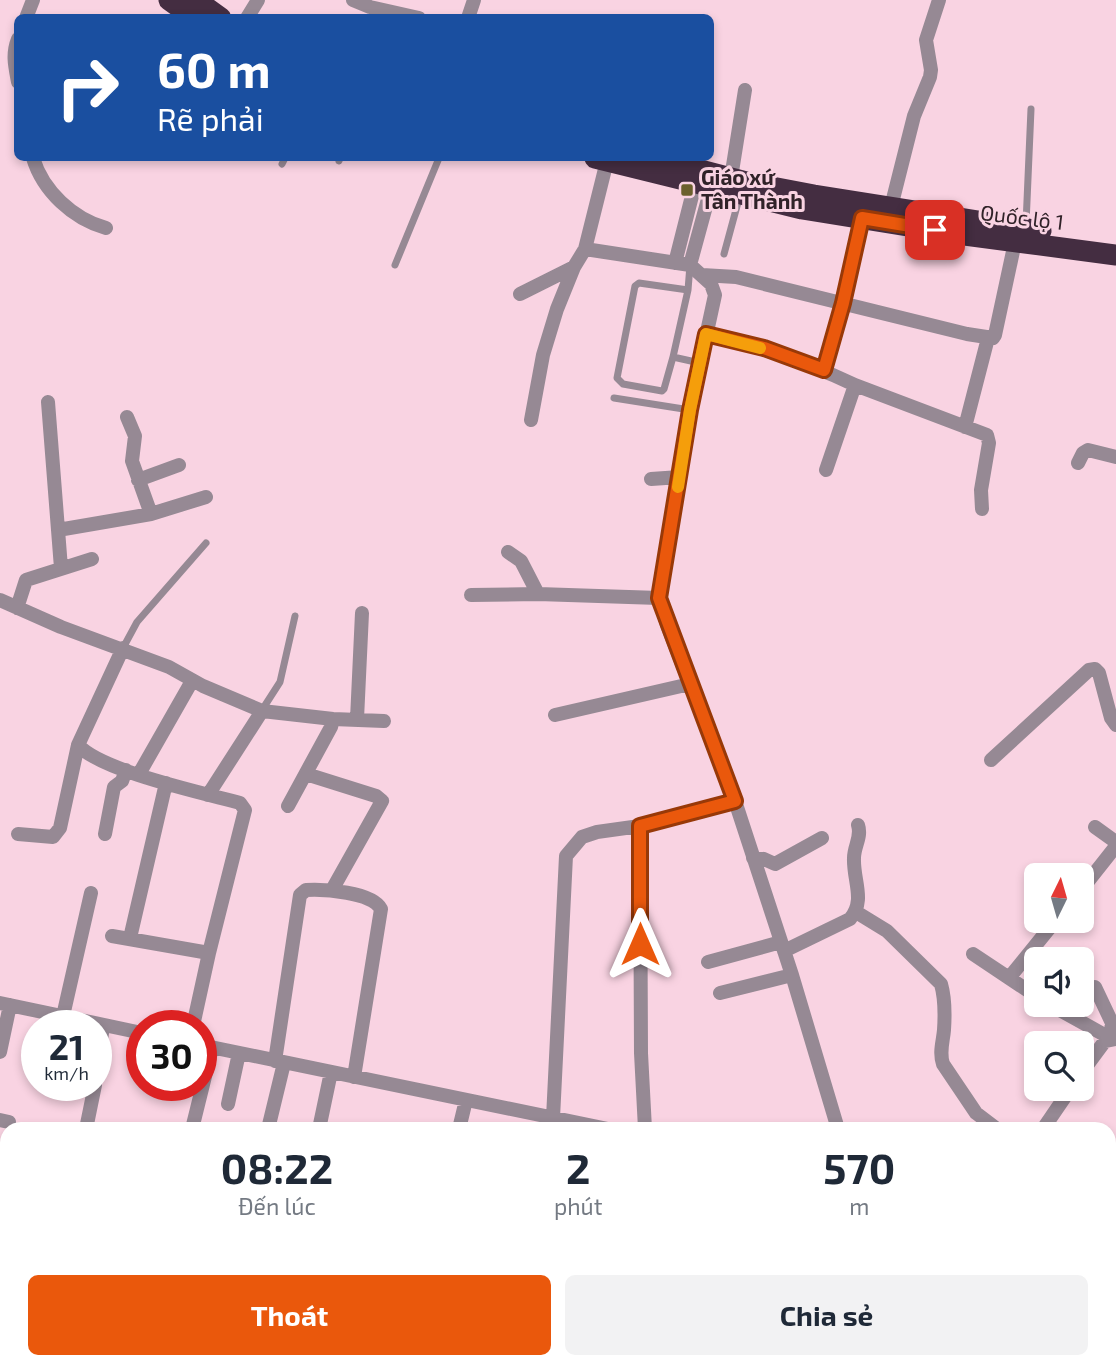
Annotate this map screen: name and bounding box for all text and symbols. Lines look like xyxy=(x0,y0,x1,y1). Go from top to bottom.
text: 60 m xyxy=(157,39,271,98)
icon: right xyxy=(42,42,133,133)
text: Rẽ phải xyxy=(157,99,264,137)
place label: Giáo xứ Tân Thành xyxy=(701,164,803,213)
marker: Giáo xứ Tân Thành xyxy=(679,182,695,198)
street label: Quốc lộ 1 xyxy=(979,199,1065,235)
pin xyxy=(905,200,965,260)
icon: arrive xyxy=(916,211,954,249)
north arrow xyxy=(1024,863,1094,933)
map controls xyxy=(1024,863,1094,1101)
position arrow xyxy=(603,907,677,981)
button: sound xyxy=(1024,947,1094,1017)
speed limit sign: 30 xyxy=(126,1010,217,1101)
text: 21 xyxy=(49,1025,84,1067)
button: search xyxy=(1024,1031,1094,1101)
text: km/h xyxy=(44,1062,89,1084)
text: 08:22 xyxy=(221,1142,333,1192)
text: 2 xyxy=(566,1142,590,1192)
text: 570 xyxy=(823,1142,895,1192)
text: Đến lúc xyxy=(238,1192,316,1220)
text: phút xyxy=(554,1192,602,1220)
text: m xyxy=(849,1192,869,1220)
button: Thoát xyxy=(28,1275,551,1355)
button: Chia sẻ xyxy=(565,1275,1088,1355)

